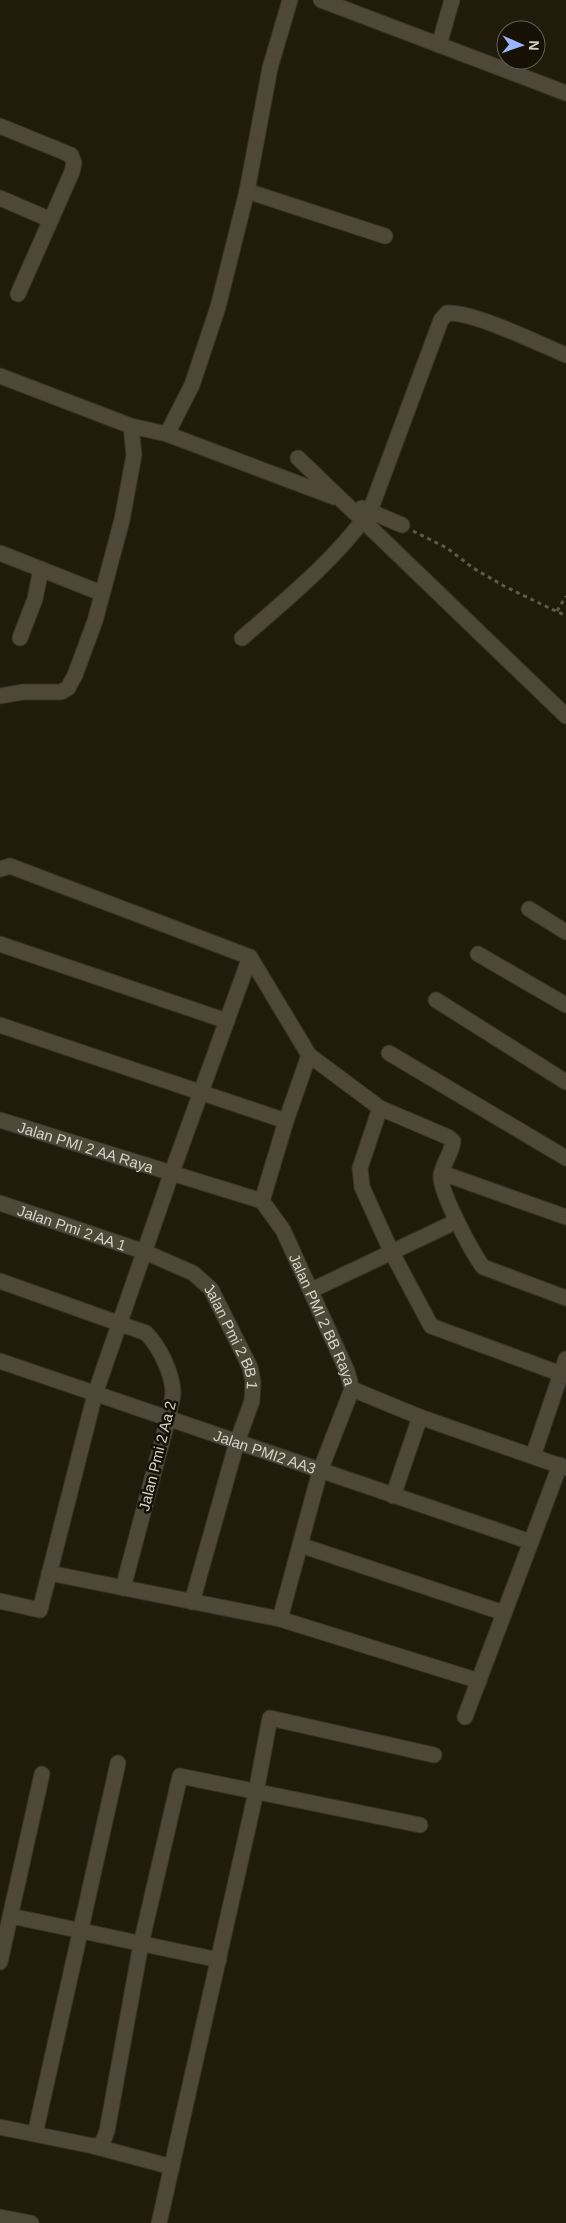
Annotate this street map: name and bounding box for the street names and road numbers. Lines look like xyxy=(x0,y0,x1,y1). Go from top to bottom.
street label: Jalan PMI 2 AA Raya xyxy=(16,1118,156,1176)
street label: Jalan Pmi 2 AA 1 xyxy=(16,1201,128,1254)
street label: Jalan PMI 2 BB Raya xyxy=(286,1251,359,1388)
street label: Jalan Pmi 2 BB 1 xyxy=(202,1279,262,1390)
street label: Jalan Pmi 2 Aa 2 xyxy=(135,1399,179,1513)
street label: Jalan PMI2 AA3 xyxy=(212,1426,318,1477)

